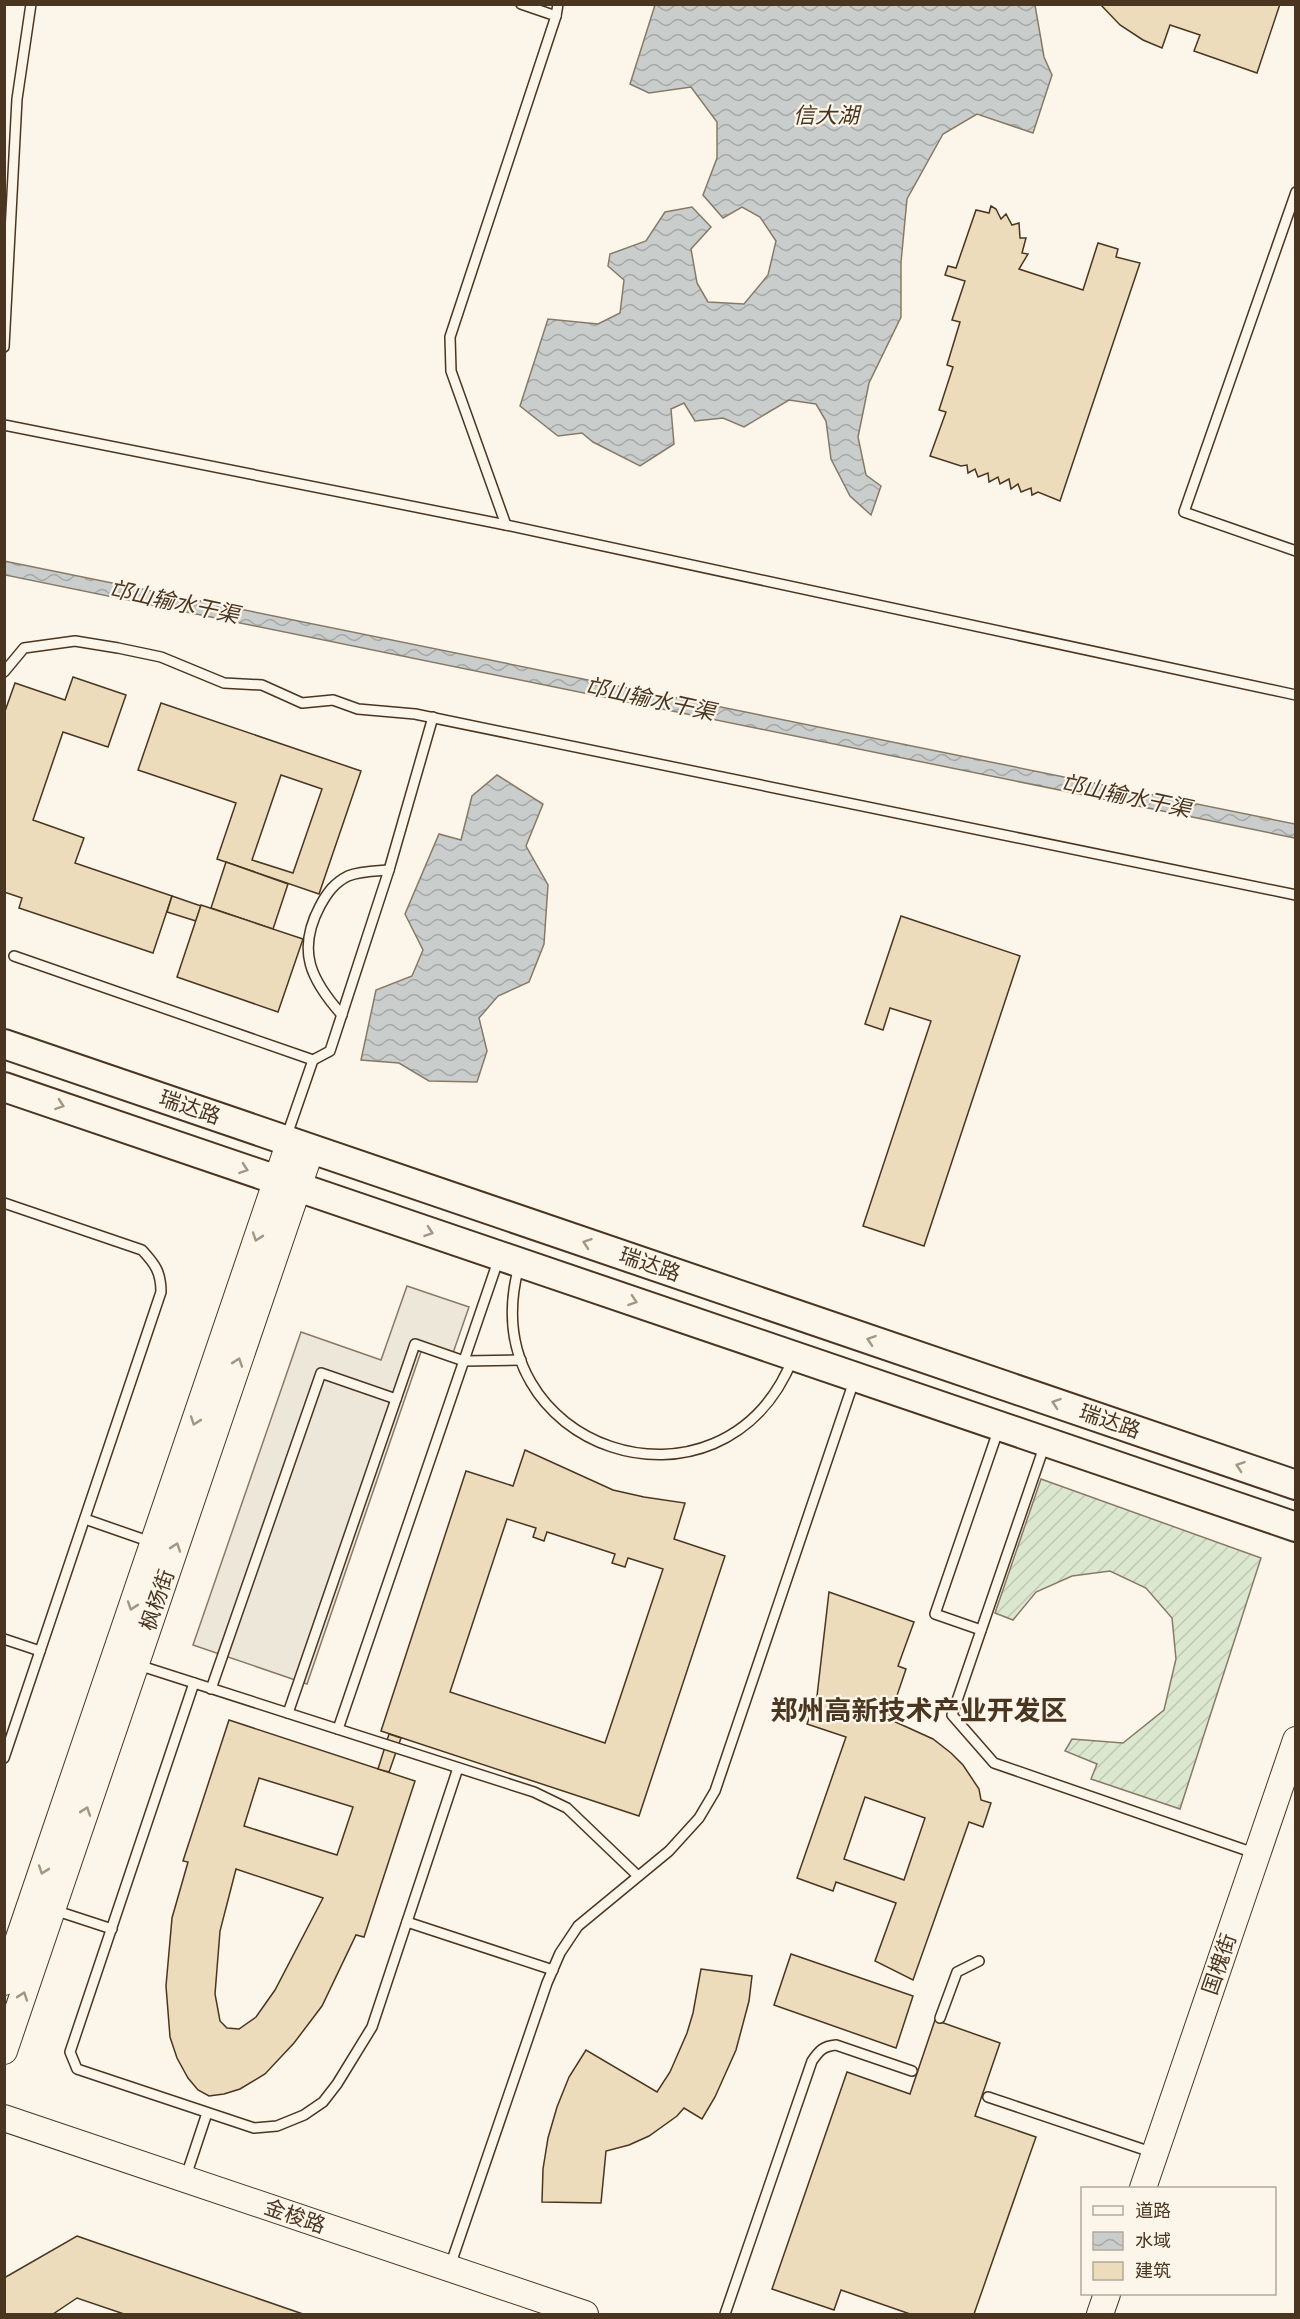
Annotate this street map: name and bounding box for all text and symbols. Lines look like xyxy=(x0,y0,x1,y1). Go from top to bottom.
water label: 信大湖 xyxy=(793,103,862,128)
water label: 邙山输水干渠 xyxy=(107,576,244,629)
water label: 邙山输水干渠 xyxy=(583,673,720,726)
water label: 邙山输水干渠 xyxy=(1059,770,1196,823)
street label: 瑞达路 xyxy=(156,1085,224,1129)
one-way arrow xyxy=(54,1098,65,1111)
one-way arrow xyxy=(238,1161,249,1174)
one-way arrow xyxy=(423,1224,434,1237)
one-way arrow xyxy=(252,1231,265,1242)
one-way arrow xyxy=(582,1238,593,1250)
street label: 瑞达路 xyxy=(616,1242,684,1286)
one-way arrow xyxy=(627,1294,638,1307)
one-way arrow xyxy=(866,1334,877,1347)
one-way arrow xyxy=(231,1357,244,1368)
one-way arrow xyxy=(1051,1397,1062,1410)
street label: 瑞达路 xyxy=(1076,1399,1144,1443)
one-way arrow xyxy=(189,1415,202,1426)
one-way arrow xyxy=(1235,1460,1246,1473)
one-way arrow xyxy=(168,1542,181,1553)
street label: 枫杨街 xyxy=(135,1566,179,1634)
one-way arrow xyxy=(127,1600,140,1611)
district label: 郑州高新技术产业开发区 xyxy=(771,1695,1068,1727)
one-way arrow xyxy=(78,1806,91,1817)
one-way arrow xyxy=(37,1864,50,1875)
street label: 国槐街 xyxy=(1197,1930,1241,1998)
one-way arrow xyxy=(16,1991,29,2002)
legend xyxy=(1081,2187,1276,2295)
street label: 金梭路 xyxy=(261,2194,329,2238)
text: 道路 xyxy=(1135,2200,1171,2221)
text: 水域 xyxy=(1135,2230,1171,2251)
text: 建筑 xyxy=(1135,2260,1171,2281)

